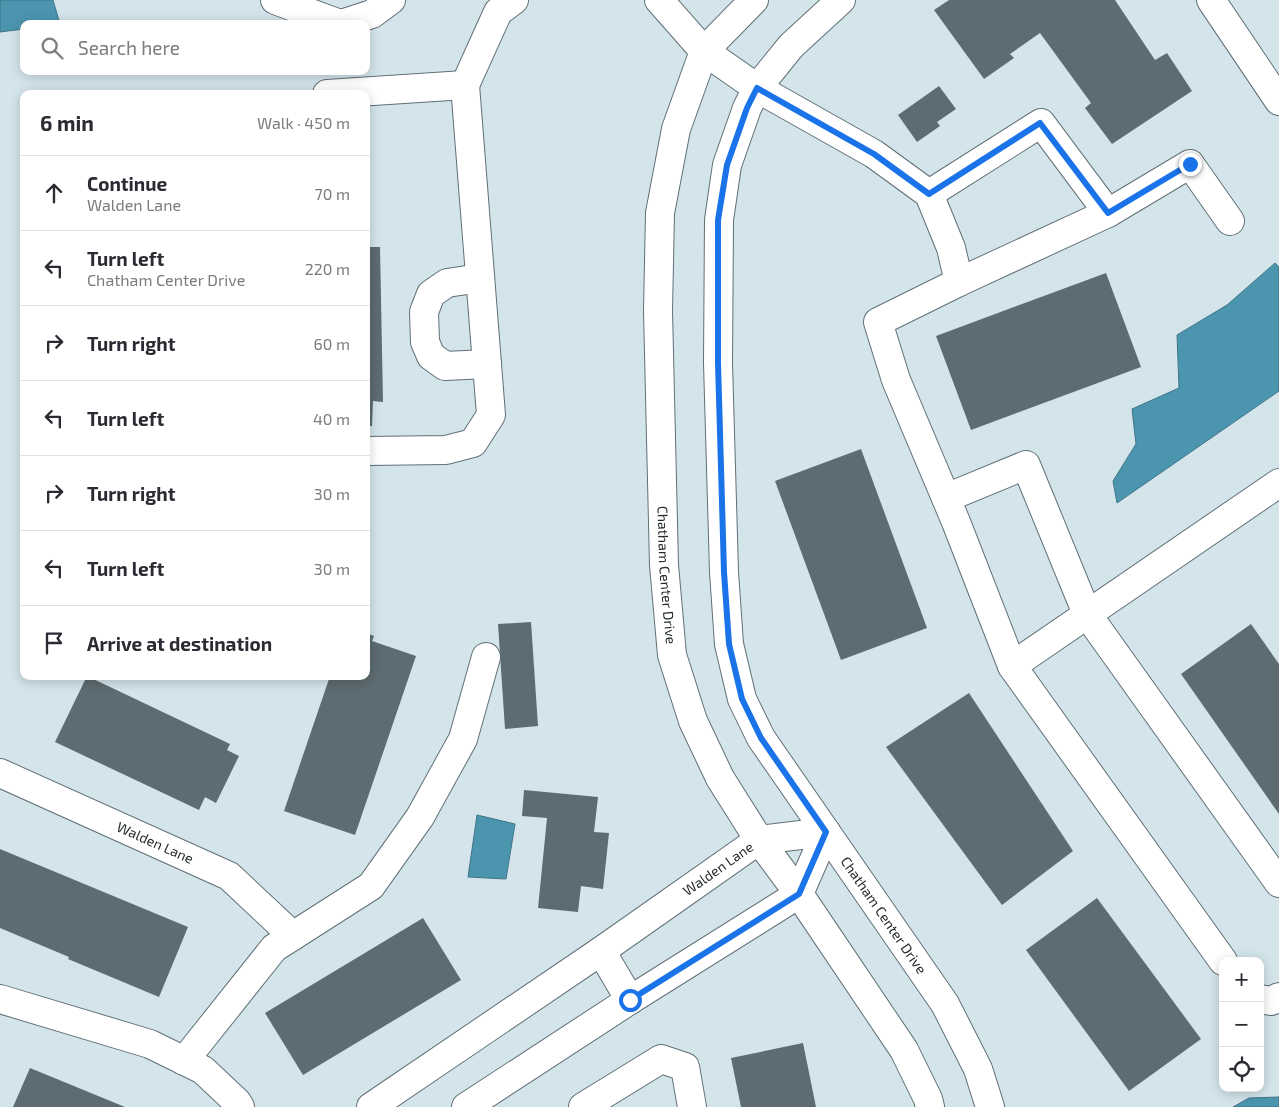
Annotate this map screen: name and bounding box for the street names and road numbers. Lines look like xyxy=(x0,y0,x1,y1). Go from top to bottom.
street label: Chatham Center Drive xyxy=(655,506,680,645)
street label: Walden Lane xyxy=(114,818,196,867)
street label: Walden Lane xyxy=(679,838,756,899)
street label: Chatham Center Drive xyxy=(838,853,930,977)

